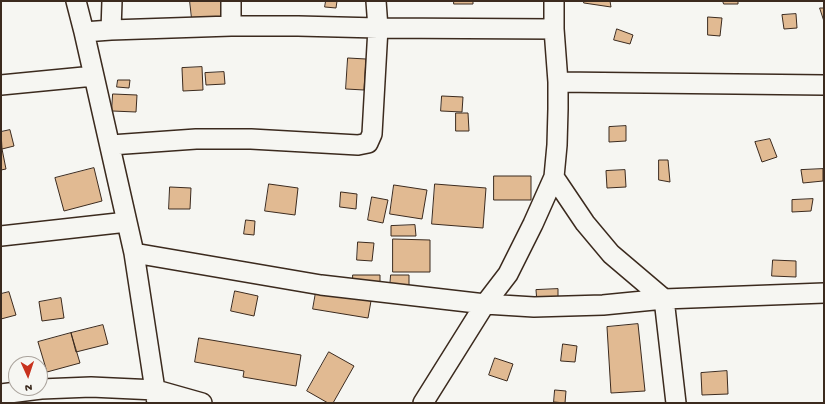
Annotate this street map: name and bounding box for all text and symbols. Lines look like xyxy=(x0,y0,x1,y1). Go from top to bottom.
north arrow xyxy=(8,356,48,396)
text: N xyxy=(25,381,32,393)

